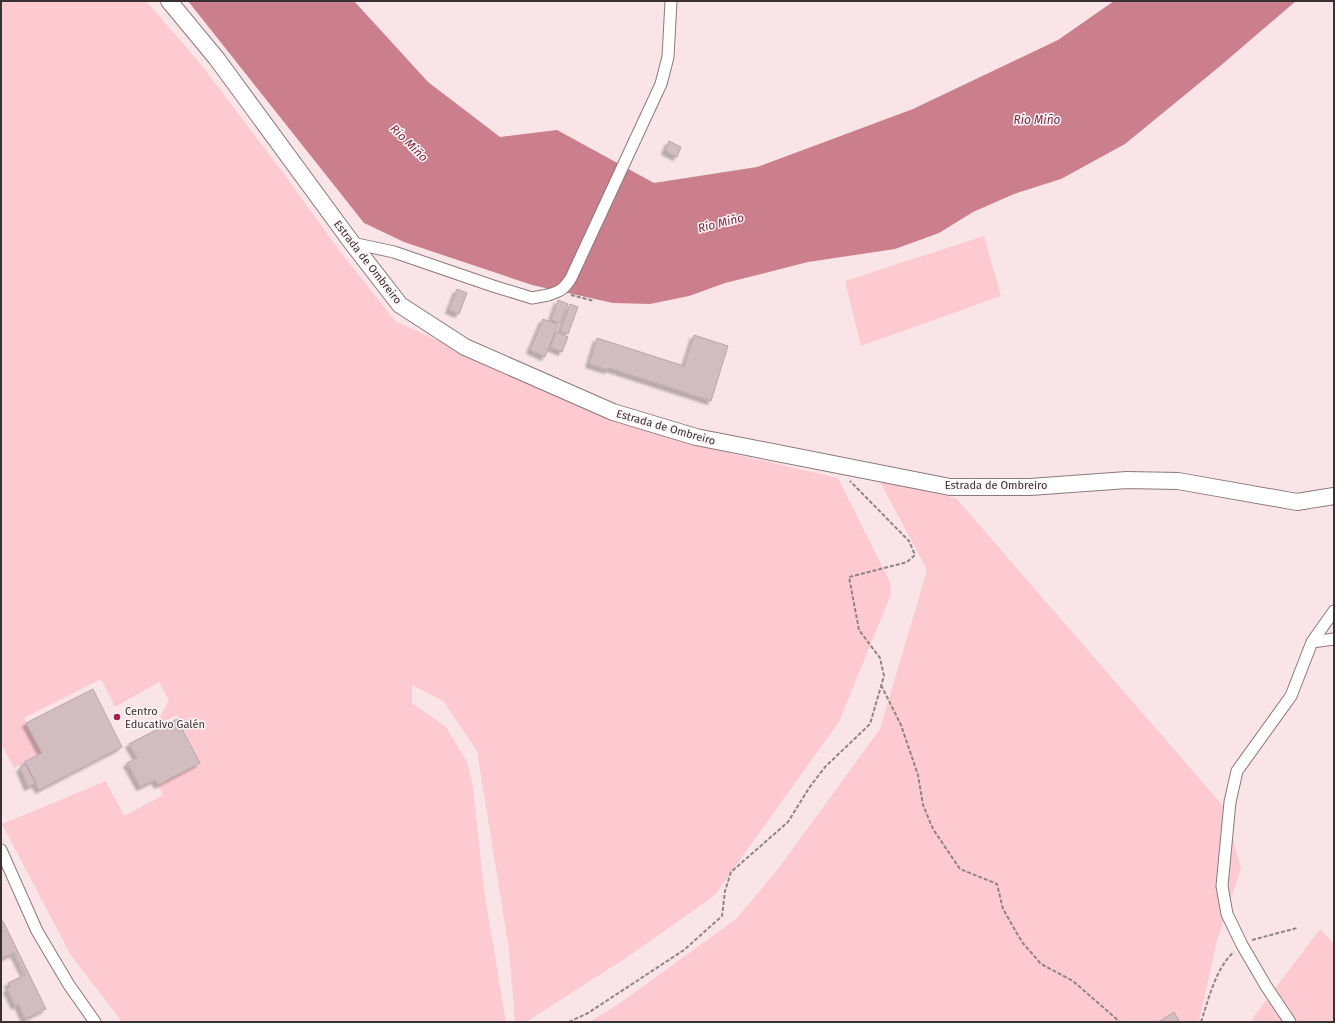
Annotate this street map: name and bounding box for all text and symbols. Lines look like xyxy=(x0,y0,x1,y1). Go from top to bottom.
water label: Río Miño xyxy=(1013,113,1061,127)
water label: Río Miño xyxy=(387,121,431,165)
water label: Río Miño xyxy=(696,210,746,235)
street label: Estrada de Ombreiro xyxy=(331,218,404,307)
street label: Estrada de Ombreiro xyxy=(615,407,717,448)
street label: Estrada de Ombreiro xyxy=(945,479,1047,492)
place label: Centro Educativo Galén xyxy=(125,705,205,731)
marker: Centro Educativo Galén xyxy=(112,712,122,722)

